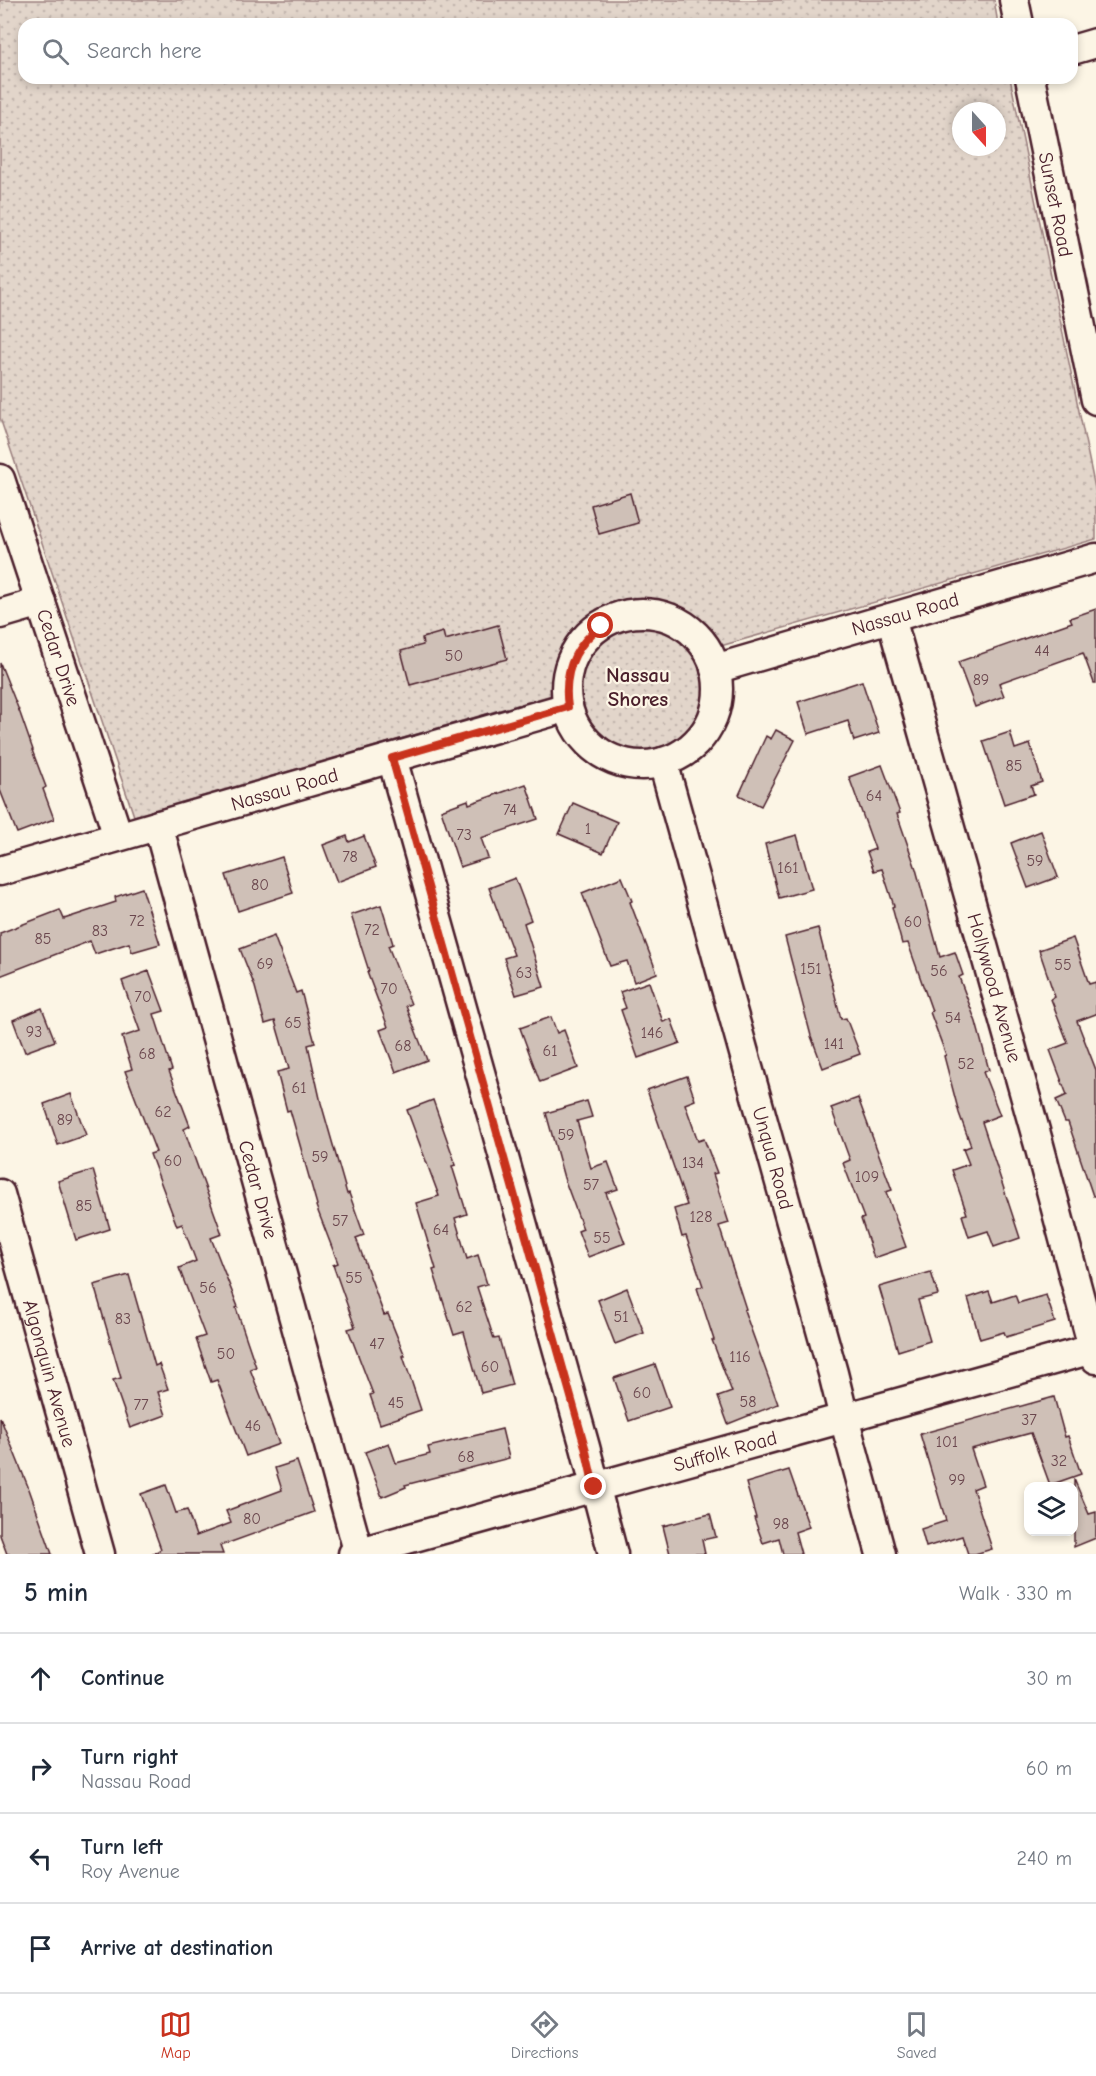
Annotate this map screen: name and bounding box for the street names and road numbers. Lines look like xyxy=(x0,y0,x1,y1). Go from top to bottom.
street label: Sunset Road xyxy=(1033,150,1077,259)
street label: Nassau Road xyxy=(849,588,962,641)
street label: Cedar Drive xyxy=(32,606,85,709)
street label: Nassau Road xyxy=(228,763,341,816)
street label: Hollywood Avenue xyxy=(962,911,1026,1065)
street label: Unqua Road xyxy=(747,1104,798,1212)
street label: Cedar Drive xyxy=(233,1138,282,1241)
street label: Algonquin Avenue xyxy=(18,1297,81,1450)
street label: Suffolk Road xyxy=(671,1426,780,1477)

